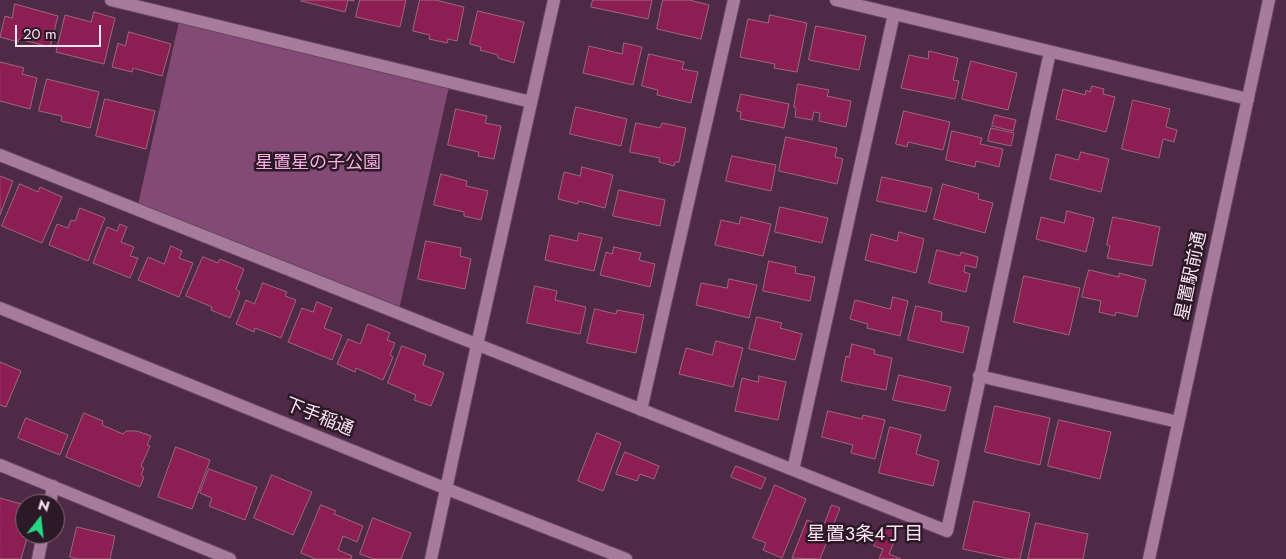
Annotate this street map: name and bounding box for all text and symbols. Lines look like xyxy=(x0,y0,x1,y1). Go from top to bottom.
scale bar xyxy=(18,15,104,47)
text: 20 m xyxy=(23,23,57,45)
park label: 星置星の子公園 xyxy=(255,153,381,175)
street label: 星置駅前通 xyxy=(1172,230,1212,322)
street label: 下手稲通 xyxy=(282,395,356,441)
north arrow xyxy=(15,494,65,544)
text: N xyxy=(36,494,52,517)
district label: 星置3条4丁目 xyxy=(807,524,923,546)

